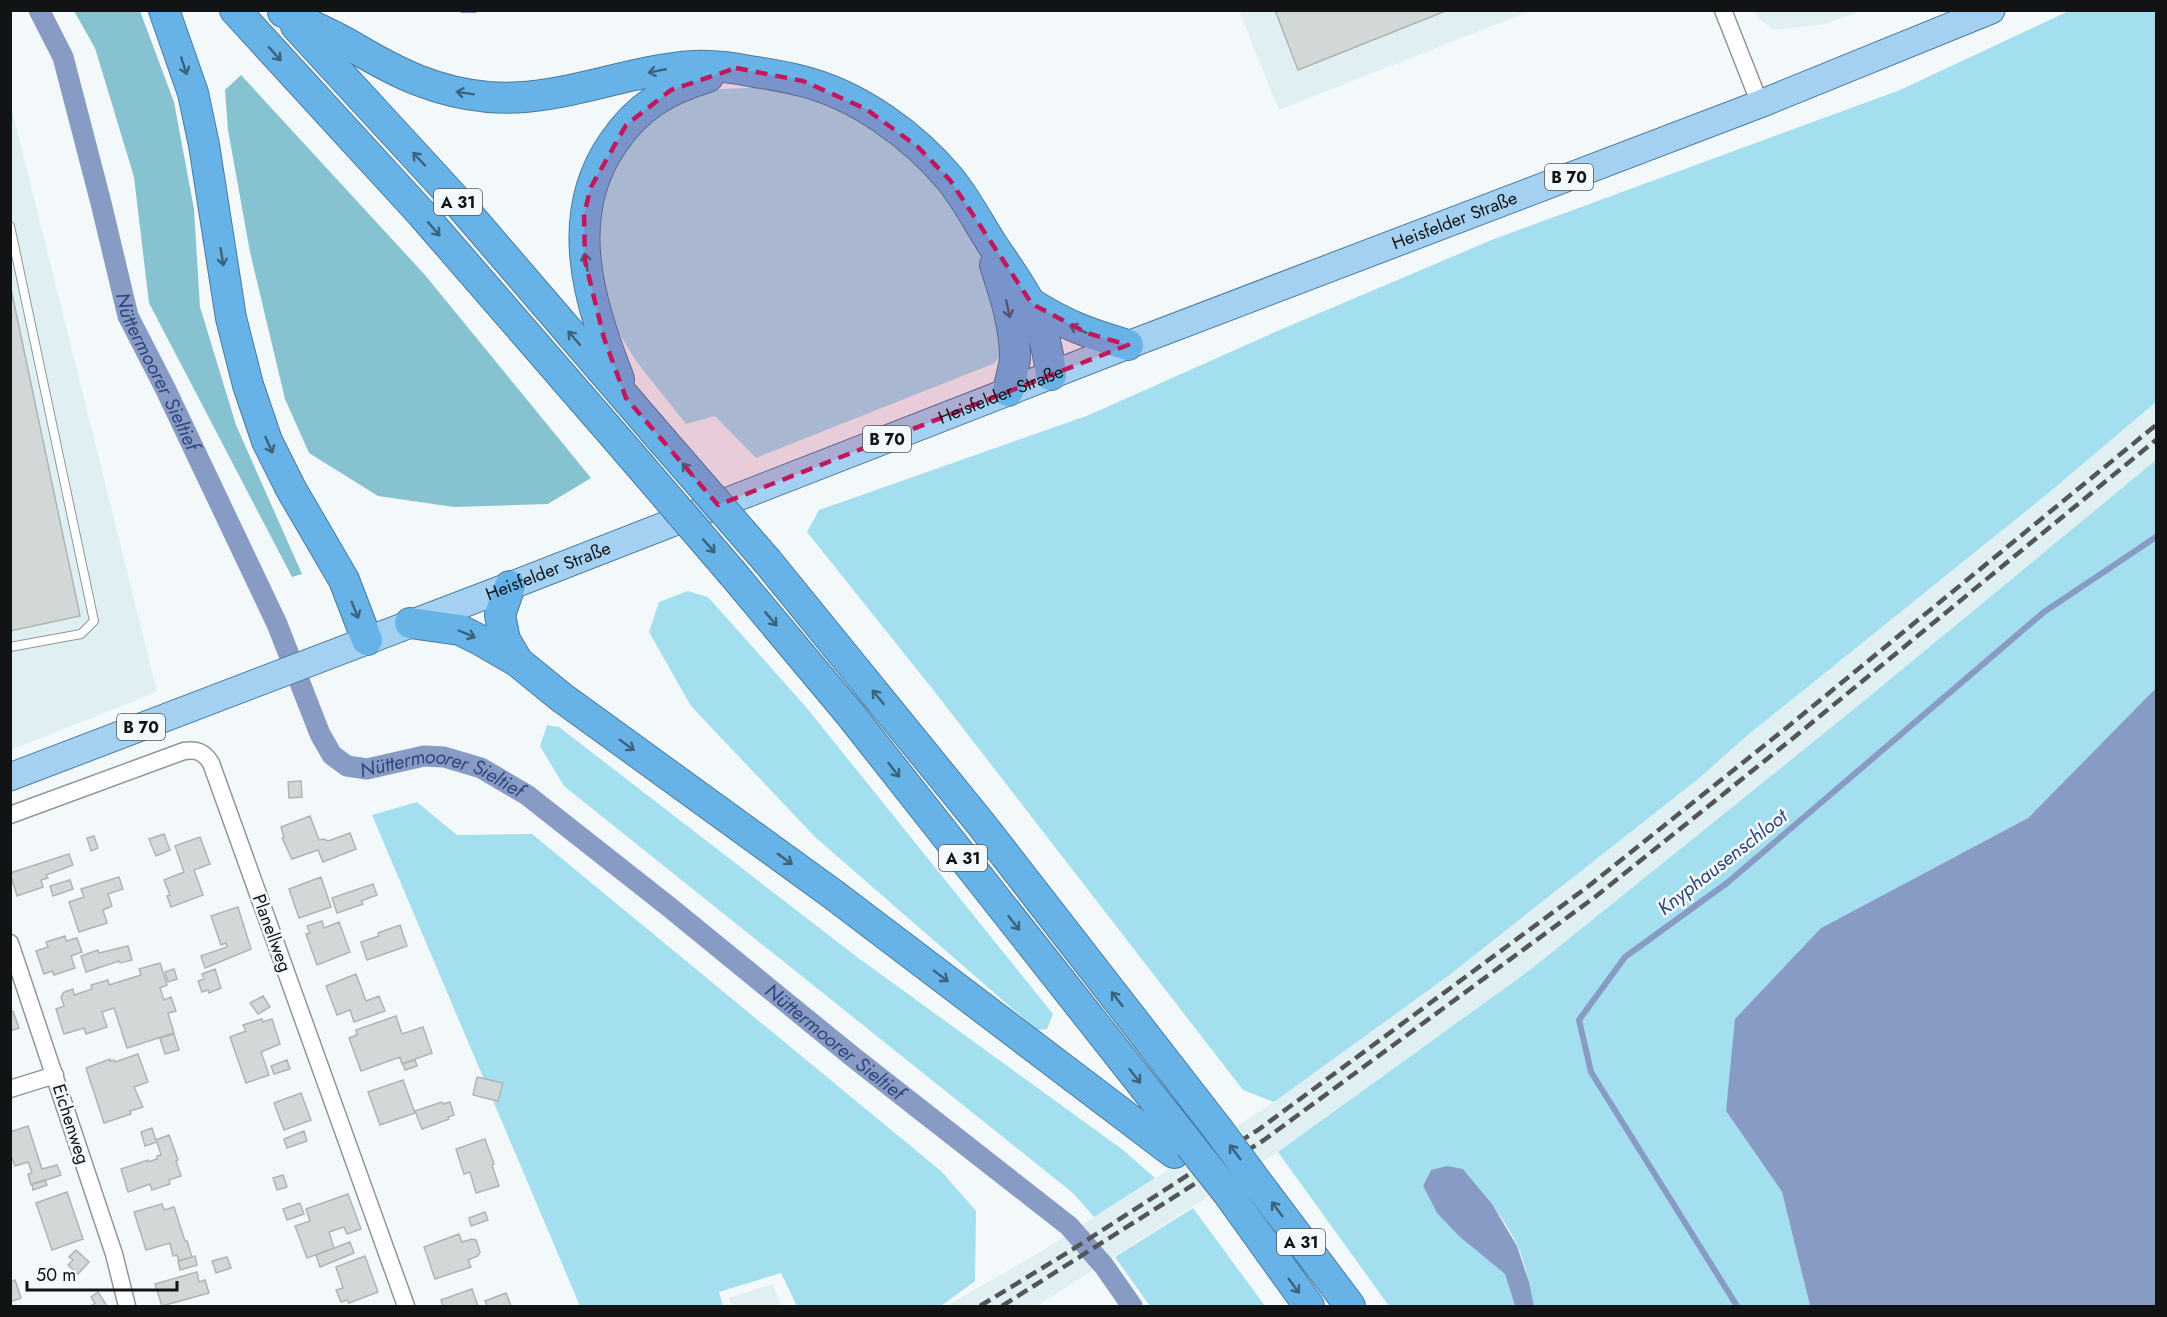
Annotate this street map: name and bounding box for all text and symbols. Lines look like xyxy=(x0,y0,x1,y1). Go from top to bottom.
one-way arrow xyxy=(268,46,282,61)
one-way arrow xyxy=(179,56,190,75)
one-way arrow xyxy=(648,66,667,77)
one-way arrow xyxy=(456,87,475,98)
one-way arrow xyxy=(412,152,426,167)
road number: B 70 xyxy=(1545,164,1593,190)
street label: Heisfelder Straße xyxy=(1388,185,1521,256)
road number: A 31 xyxy=(434,189,482,215)
one-way arrow xyxy=(428,221,441,237)
one-way arrow xyxy=(216,246,227,266)
one-way arrow xyxy=(581,252,592,272)
water label: Nüttermoorer Sieltief xyxy=(108,290,208,457)
one-way arrow xyxy=(1003,299,1014,319)
one-way arrow xyxy=(1069,323,1087,335)
one-way arrow xyxy=(568,330,581,346)
street label: Heisfelder Straße xyxy=(934,358,1067,431)
road number: B 70 xyxy=(863,426,911,452)
one-way arrow xyxy=(264,436,276,454)
one-way arrow xyxy=(681,463,695,478)
street label: Heisfelder Straße xyxy=(482,535,614,607)
one-way arrow xyxy=(702,538,716,553)
one-way arrow xyxy=(351,600,362,618)
one-way arrow xyxy=(764,611,777,627)
one-way arrow xyxy=(458,629,476,640)
one-way arrow xyxy=(871,690,885,705)
road number: B 70 xyxy=(117,714,165,740)
one-way arrow xyxy=(619,739,635,751)
water label: Nüttermoorer Sieltief xyxy=(357,742,531,806)
one-way arrow xyxy=(887,762,900,778)
water label: Knyphausenschloot xyxy=(1651,802,1794,922)
road number: A 31 xyxy=(939,845,987,871)
one-way arrow xyxy=(776,853,792,865)
street label: Planellweg xyxy=(246,890,298,976)
one-way arrow xyxy=(1008,915,1021,931)
one-way arrow xyxy=(933,970,949,983)
water label: Nüttermoorer Sieltief xyxy=(758,977,913,1109)
one-way arrow xyxy=(1110,991,1123,1007)
one-way arrow xyxy=(1129,1068,1142,1084)
street label: Eichenweg xyxy=(46,1081,96,1167)
one-way arrow xyxy=(1229,1145,1241,1161)
one-way arrow xyxy=(1271,1201,1284,1217)
road number: A 31 xyxy=(1277,1229,1325,1255)
scale bar xyxy=(27,1254,177,1292)
text: 50 m xyxy=(36,1262,76,1288)
one-way arrow xyxy=(1287,1277,1300,1293)

